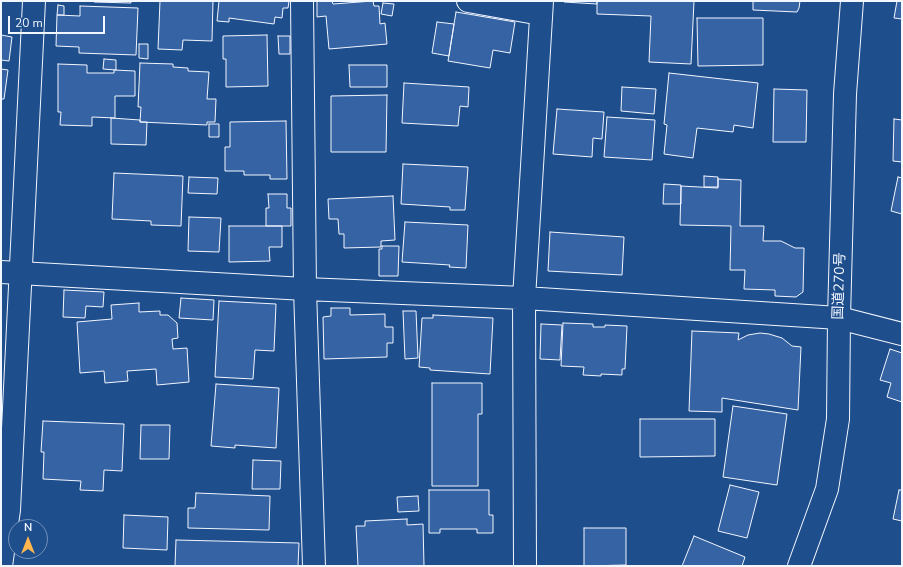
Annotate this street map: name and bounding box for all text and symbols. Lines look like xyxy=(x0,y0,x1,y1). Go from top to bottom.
scale bar xyxy=(10,8,107,34)
text: 20 m xyxy=(15,15,43,31)
street label: 国道270号 xyxy=(830,252,850,320)
north arrow xyxy=(8,519,48,559)
text: N xyxy=(24,520,32,535)

